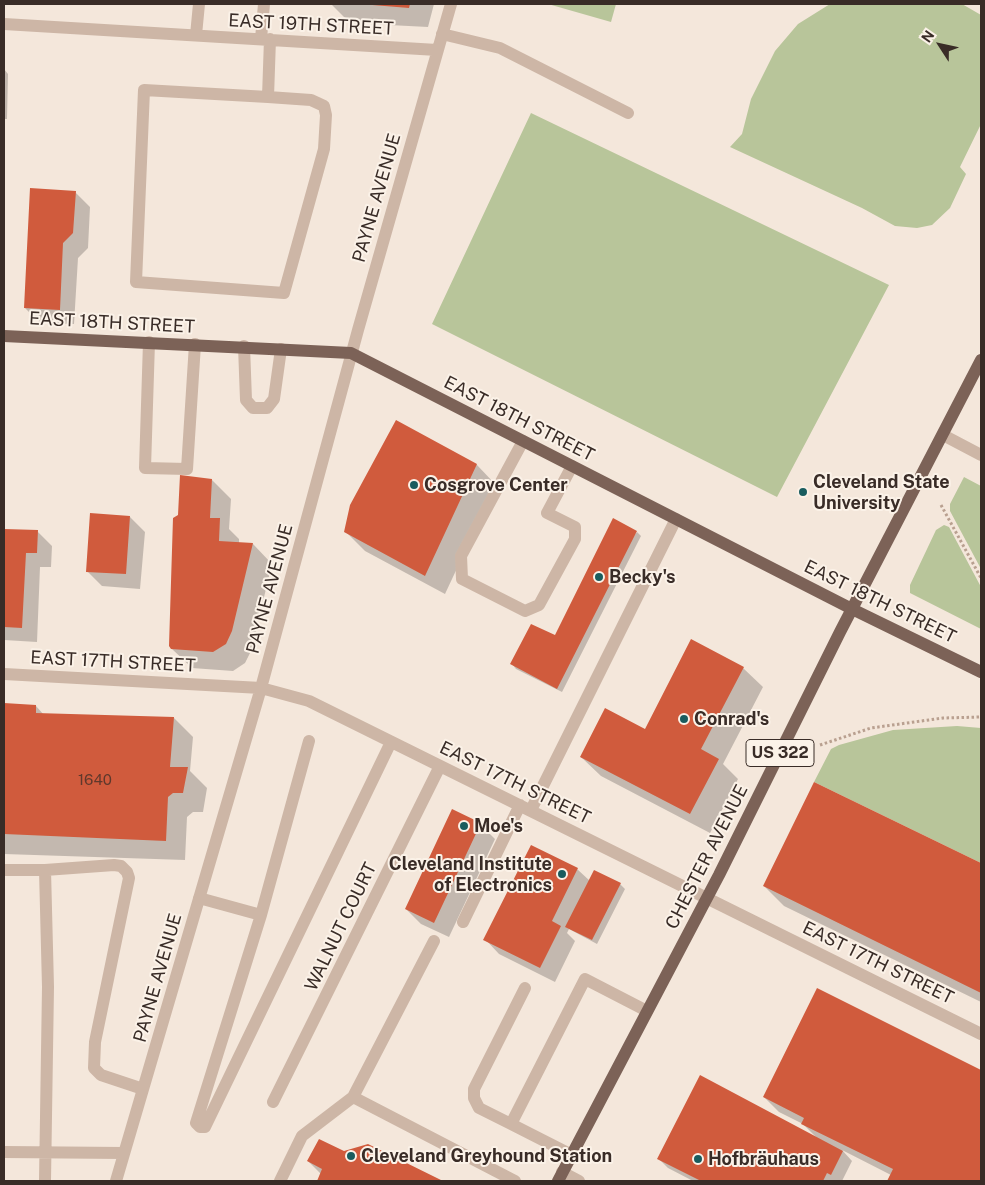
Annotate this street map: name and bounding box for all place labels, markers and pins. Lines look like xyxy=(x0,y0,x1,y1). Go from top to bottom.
place label: Cleveland State University xyxy=(813,471,950,514)
place label: Cosgrove Center xyxy=(424,474,568,496)
marker: Cosgrove Center xyxy=(408,479,420,491)
marker: Cleveland State University xyxy=(797,486,809,498)
place label: Becky's xyxy=(609,566,676,588)
marker: Becky's xyxy=(593,571,605,583)
place label: Conrad's xyxy=(694,708,769,730)
marker: Conrad's xyxy=(678,713,690,725)
place label: Moe's xyxy=(474,815,523,837)
marker: Moe's xyxy=(458,820,470,832)
place label: Cleveland Institute of Electronics xyxy=(389,853,552,896)
marker: Cleveland Institute of Electronics xyxy=(556,868,568,880)
place label: Cleveland Greyhound Station xyxy=(361,1145,612,1167)
place label: Hofbräuhaus xyxy=(708,1148,819,1170)
marker: Cleveland Greyhound Station xyxy=(345,1150,357,1162)
marker: Hofbräuhaus xyxy=(692,1153,704,1165)

